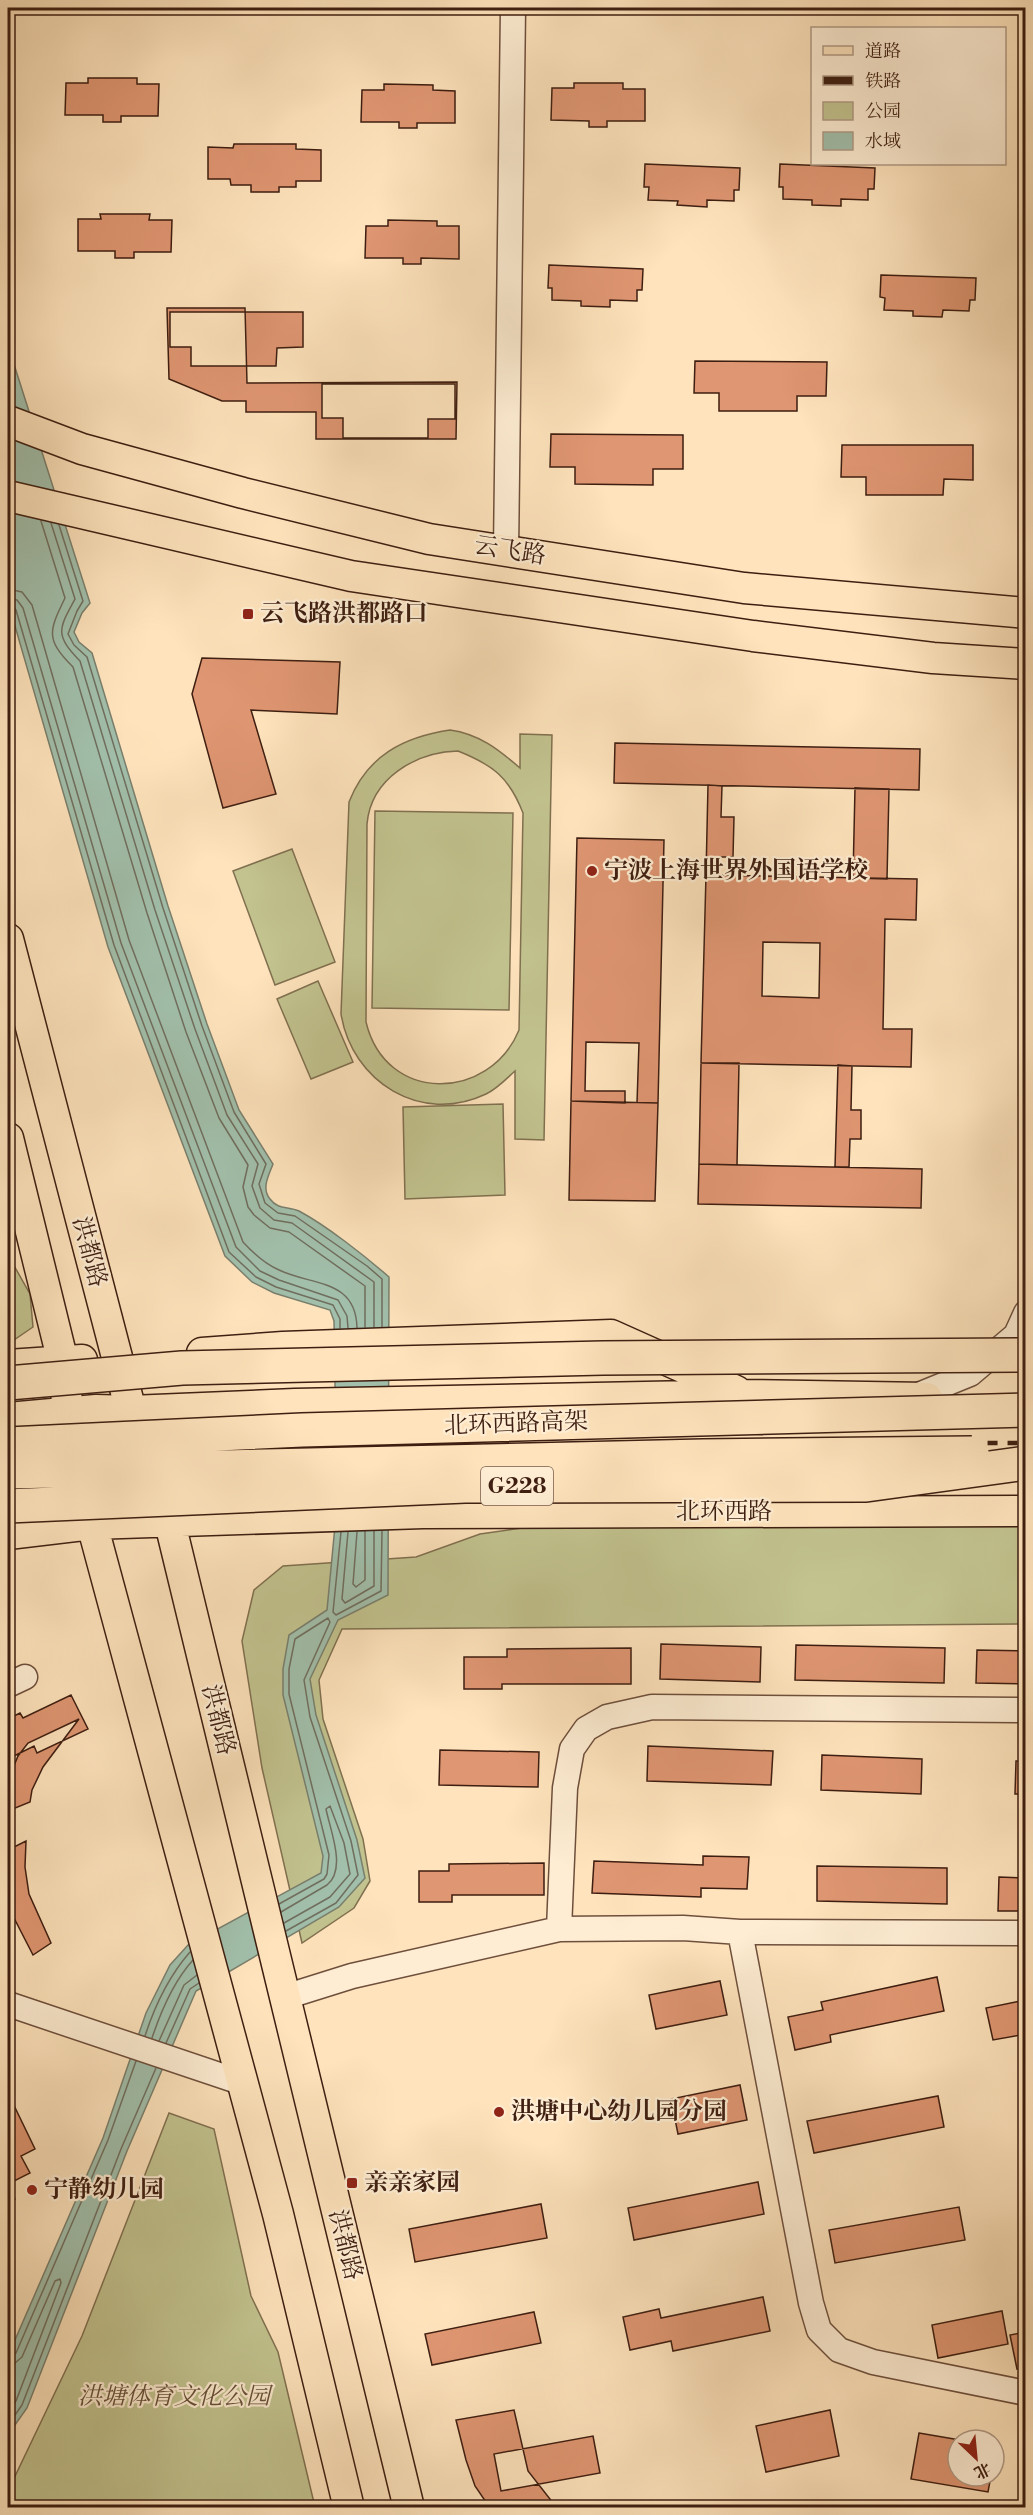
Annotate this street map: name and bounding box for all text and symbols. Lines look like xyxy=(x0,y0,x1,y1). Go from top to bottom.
legend xyxy=(811,27,1006,165)
text: 道路 xyxy=(865,40,901,63)
text: 铁路 xyxy=(865,70,901,93)
text: 公园 xyxy=(865,100,901,123)
text: 水域 xyxy=(865,130,901,153)
street label: 云飞路 xyxy=(472,531,548,571)
place label: 云飞路洪都路口 xyxy=(260,599,428,629)
marker: 云飞路洪都路口 xyxy=(241,607,255,621)
place label: 宁波上海世界外国语学校 xyxy=(604,856,868,886)
marker: 宁波上海世界外国语学校 xyxy=(585,864,599,878)
street label: 洪都路 xyxy=(65,1213,113,1291)
street label: 北环西路高架 xyxy=(444,1406,588,1442)
road number: G228 xyxy=(481,1467,553,1505)
street label: 北环西路 xyxy=(676,1497,772,1527)
street label: 洪都路 xyxy=(195,1681,241,1759)
place label: 洪塘中心幼儿园分园 xyxy=(511,2097,727,2127)
marker: 洪塘中心幼儿园分园 xyxy=(492,2105,506,2119)
place label: 亲亲家园 xyxy=(364,2168,460,2198)
place label: 宁静幼儿园 xyxy=(44,2175,164,2205)
marker: 亲亲家园 xyxy=(345,2176,359,2190)
marker: 宁静幼儿园 xyxy=(25,2183,39,2197)
street label: 洪都路 xyxy=(322,2206,368,2284)
park label: 洪塘体育文化公园 xyxy=(78,2382,274,2412)
north arrow xyxy=(946,2428,1006,2488)
text: 北 xyxy=(971,2458,994,2483)

